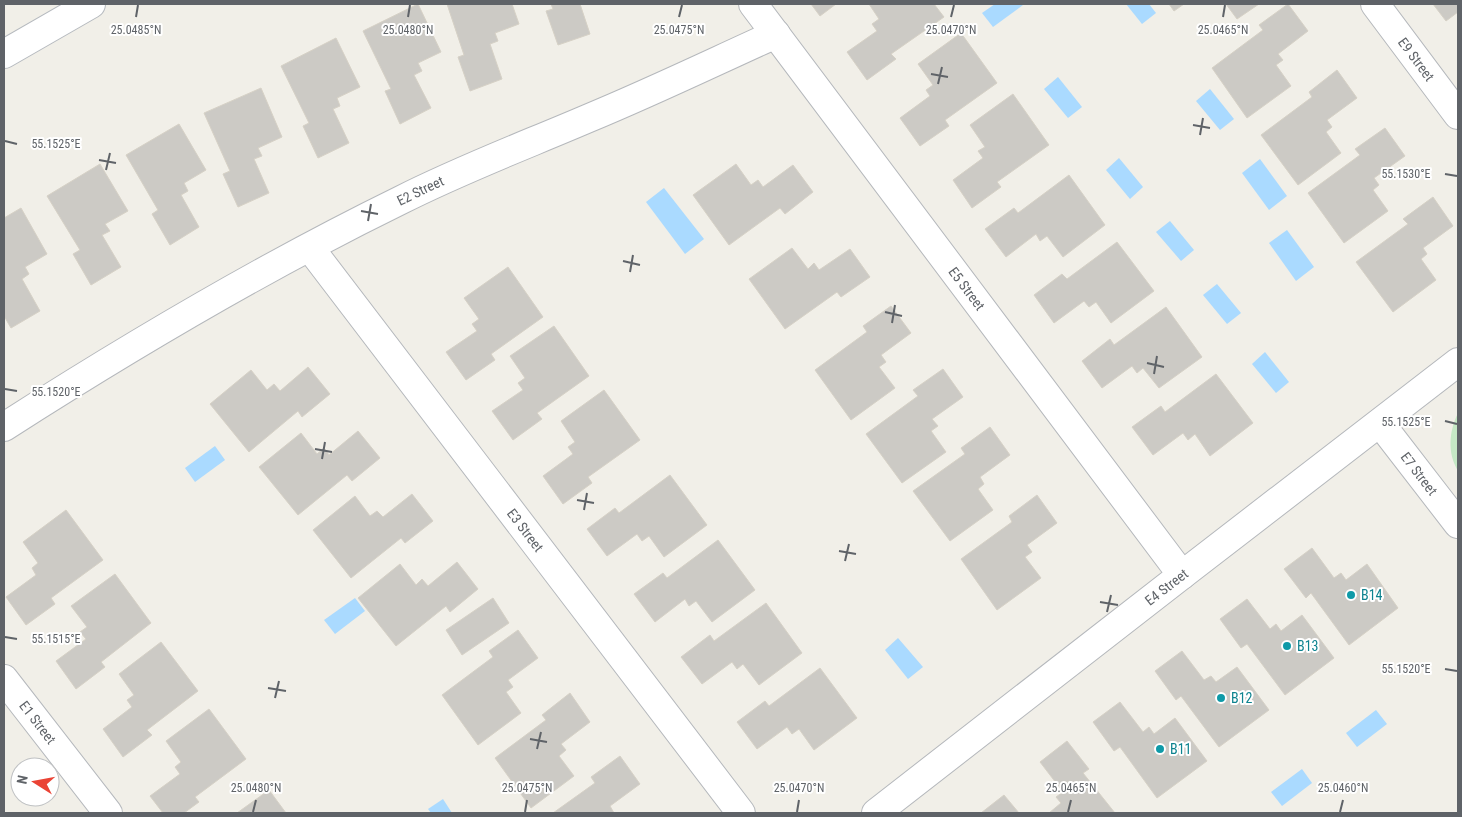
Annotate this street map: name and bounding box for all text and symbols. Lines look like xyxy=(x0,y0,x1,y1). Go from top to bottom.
text: 25.0485°N xyxy=(111,23,161,37)
text: 25.0480°N xyxy=(383,23,433,37)
text: 25.0475°N xyxy=(654,23,704,37)
text: 25.0470°N xyxy=(926,23,976,37)
text: 25.0465°N xyxy=(1198,23,1248,37)
street label: E9 Street xyxy=(1395,34,1438,84)
text: 55.1525°E xyxy=(31,137,81,151)
text: 55.1530°E xyxy=(1381,167,1431,181)
street label: E2 Street xyxy=(394,173,446,209)
street label: E5 Street xyxy=(945,264,988,313)
text: 55.1520°E xyxy=(31,385,81,399)
text: 55.1525°E xyxy=(1381,415,1431,429)
street label: E7 Street xyxy=(1398,449,1441,498)
street label: E3 Street xyxy=(504,506,547,555)
street label: E4 Street xyxy=(1142,565,1191,609)
place label: B14 xyxy=(1361,587,1383,603)
marker: B14 xyxy=(1345,589,1357,601)
text: 55.1515°E xyxy=(31,632,81,646)
place label: B13 xyxy=(1297,638,1318,654)
marker: B13 xyxy=(1281,640,1293,652)
text: 55.1520°E xyxy=(1381,662,1431,676)
place label: B12 xyxy=(1231,690,1253,706)
marker: B12 xyxy=(1215,692,1227,704)
street label: E1 Street xyxy=(16,698,59,747)
place label: B11 xyxy=(1170,741,1191,757)
marker: B11 xyxy=(1154,743,1166,755)
north arrow xyxy=(10,757,60,807)
text: N xyxy=(14,774,31,785)
text: 25.0480°N xyxy=(231,781,281,795)
text: 25.0475°N xyxy=(502,781,552,795)
text: 25.0470°N xyxy=(774,781,824,795)
text: 25.0465°N xyxy=(1046,781,1096,795)
text: 25.0460°N xyxy=(1318,781,1368,795)

